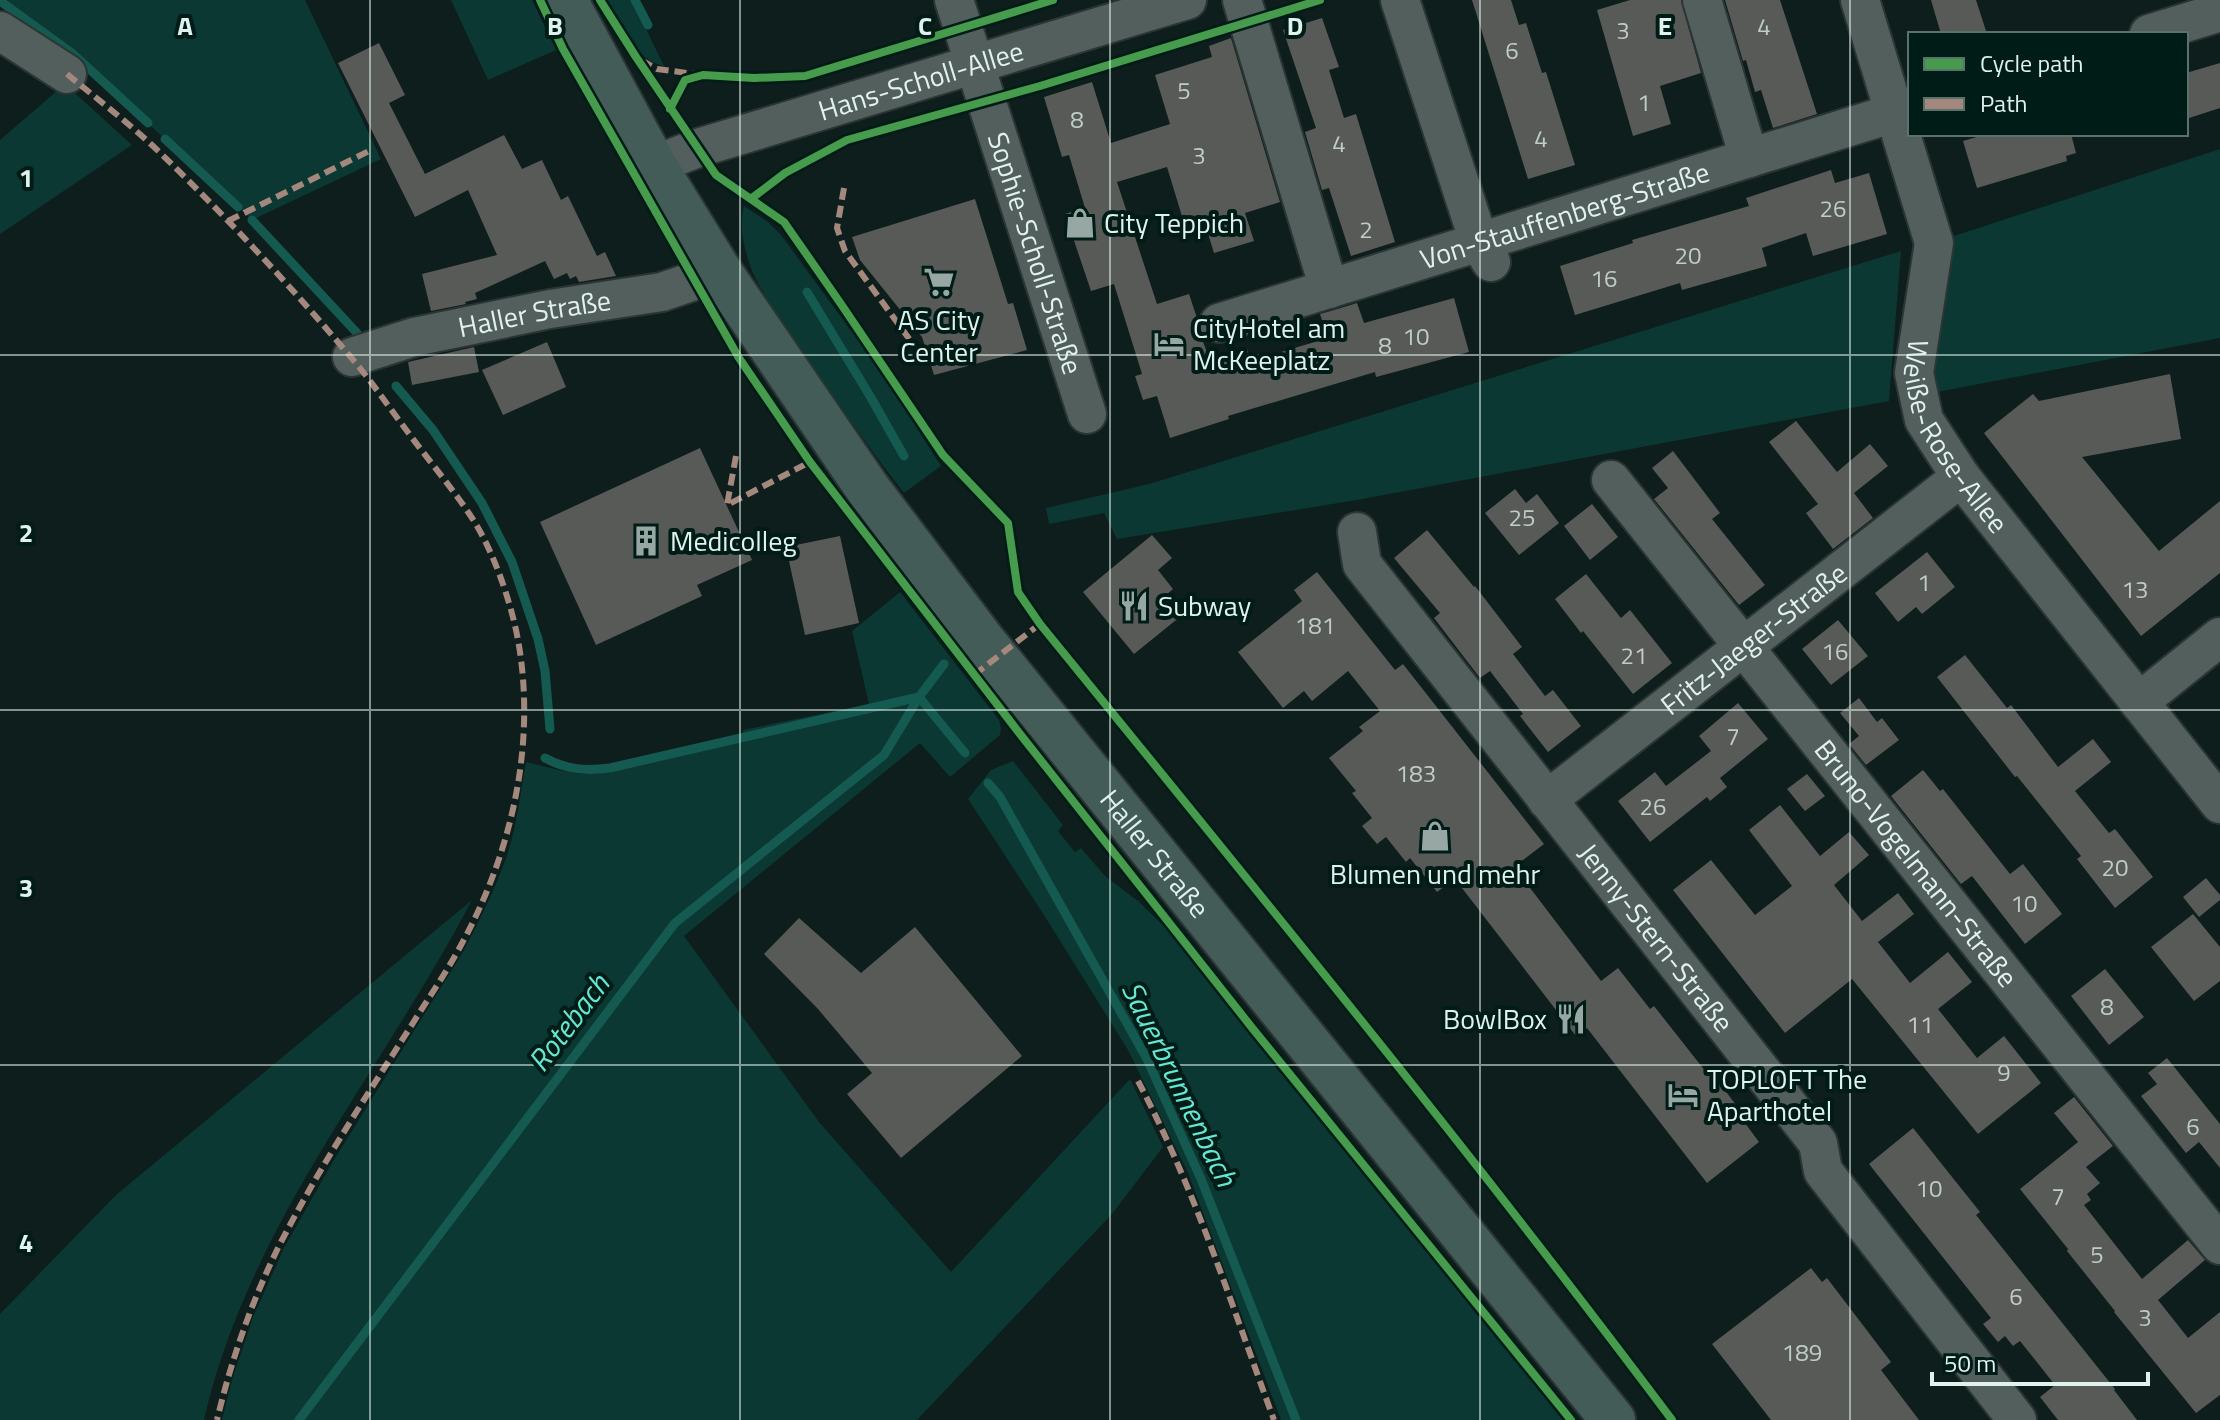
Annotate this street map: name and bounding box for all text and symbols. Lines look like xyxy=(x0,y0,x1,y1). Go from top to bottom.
text: A xyxy=(177,6,193,45)
text: B xyxy=(547,6,563,45)
text: C xyxy=(918,6,932,45)
text: D xyxy=(1287,6,1303,45)
text: E xyxy=(1658,6,1672,45)
house number: 4 xyxy=(1757,8,1771,44)
house number: 3 xyxy=(1616,12,1630,48)
street label: Hans-Scholl-Allee xyxy=(813,29,1029,131)
house number: 6 xyxy=(1505,32,1519,68)
legend xyxy=(1908,32,2188,136)
text: Cycle path xyxy=(1980,45,2083,81)
house number: 5 xyxy=(1177,72,1191,108)
house number: 1 xyxy=(1637,84,1651,120)
text: Path xyxy=(1980,85,2027,121)
house number: 8 xyxy=(1070,101,1084,137)
house number: 4 xyxy=(1534,120,1548,156)
house number: 4 xyxy=(1332,125,1346,161)
street label: Sophie-Scholl-Straße xyxy=(977,127,1095,380)
house number: 3 xyxy=(1192,137,1206,173)
street label: Von-Stauffenberg-Straße xyxy=(1415,150,1714,280)
text: 1 xyxy=(19,158,33,197)
house number: 26 xyxy=(1820,190,1846,226)
place label: City Teppich xyxy=(1104,201,1244,244)
shop icon: City Teppich xyxy=(1063,206,1097,240)
house number: 2 xyxy=(1359,211,1373,247)
house number: 20 xyxy=(1675,237,1701,273)
house number: 16 xyxy=(1591,260,1617,296)
supermarket icon: AS City Center xyxy=(922,265,956,299)
street label: Haller Straße xyxy=(454,278,614,348)
place label: AS City Center xyxy=(898,298,980,373)
place label: CityHotel am McKeeplatz xyxy=(1193,306,1345,381)
house number: 10 xyxy=(1403,318,1429,354)
hotel icon: CityHotel am McKeeplatz xyxy=(1152,327,1186,361)
house number: 8 xyxy=(1378,327,1392,363)
street label: Weiße-Rose-Allee xyxy=(1892,337,2019,542)
house number: 25 xyxy=(1509,499,1535,535)
text: 2 xyxy=(19,513,33,552)
place label: Medicolleg xyxy=(670,519,797,562)
building icon: Medicolleg xyxy=(629,524,663,558)
street label: Fritz-Jaeger-Straße xyxy=(1651,552,1856,725)
house number: 1 xyxy=(1917,564,1931,600)
house number: 13 xyxy=(2122,571,2148,607)
place label: Subway xyxy=(1158,584,1251,627)
restaurant icon: Subway xyxy=(1117,589,1151,623)
house number: 181 xyxy=(1295,607,1335,643)
house number: 16 xyxy=(1822,633,1848,669)
house number: 21 xyxy=(1621,637,1647,673)
house number: 7 xyxy=(1726,718,1740,754)
street label: Bruno-Vogelmann-Straße xyxy=(1804,730,2029,996)
house number: 183 xyxy=(1396,755,1436,791)
street label: Haller Straße xyxy=(1090,780,1221,927)
house number: 26 xyxy=(1640,788,1666,824)
shop icon: Blumen und mehr xyxy=(1418,819,1452,853)
street label: Jenny-Stern-Straße xyxy=(1568,833,1745,1041)
house number: 20 xyxy=(2102,849,2128,885)
place label: Blumen und mehr xyxy=(1330,852,1541,895)
text: 3 xyxy=(19,868,33,907)
house number: 10 xyxy=(2011,885,2037,921)
water label: Rotebach xyxy=(516,963,621,1081)
water label: Sauerbrunnenbach xyxy=(1110,973,1250,1195)
house number: 8 xyxy=(2100,988,2114,1024)
place label: BowlBox xyxy=(1443,997,1547,1040)
restaurant icon: BowlBox xyxy=(1554,1002,1588,1036)
house number: 11 xyxy=(1907,1006,1933,1042)
house number: 9 xyxy=(1997,1054,2011,1090)
place label: TOPLOFT The Aparthotel xyxy=(1707,1057,1867,1132)
hotel icon: TOPLOFT The Aparthotel xyxy=(1666,1078,1700,1112)
house number: 6 xyxy=(2186,1108,2200,1144)
house number: 10 xyxy=(1916,1170,1942,1206)
house number: 7 xyxy=(2051,1178,2065,1214)
text: 4 xyxy=(19,1223,33,1262)
house number: 5 xyxy=(2090,1236,2104,1272)
house number: 6 xyxy=(2009,1278,2023,1314)
house number: 3 xyxy=(2138,1299,2152,1335)
house number: 189 xyxy=(1782,1334,1822,1370)
scale bar xyxy=(1932,1336,2148,1386)
text: 50 m xyxy=(1944,1345,1996,1381)

